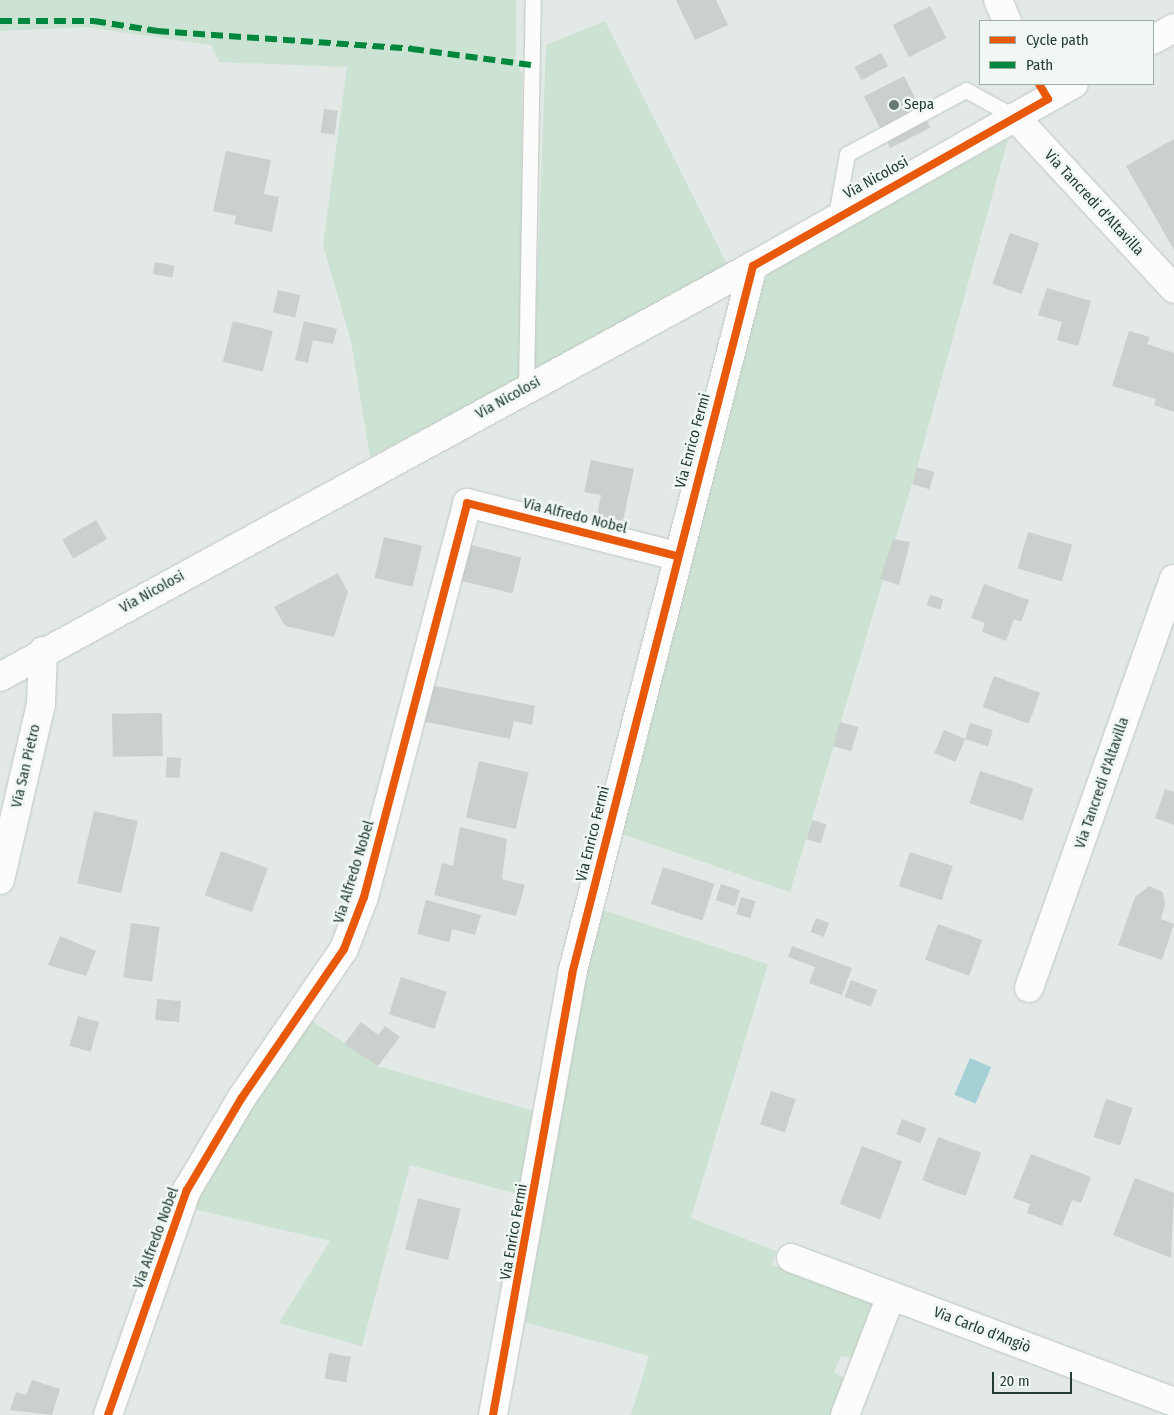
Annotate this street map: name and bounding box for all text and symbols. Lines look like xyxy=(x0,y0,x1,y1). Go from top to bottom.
legend xyxy=(979,20,1154,85)
text: Cycle path xyxy=(1026,31,1089,49)
text: Path xyxy=(1026,56,1053,74)
place label: Sepa xyxy=(904,96,934,114)
marker: Sepa xyxy=(888,99,900,111)
street label: Via Tancredi d'Altavilla xyxy=(1040,146,1148,260)
street label: Via Nicolosi xyxy=(841,153,911,203)
street label: Via Nicolosi xyxy=(473,373,543,423)
street label: Via Enrico Fermi xyxy=(672,392,714,490)
street label: Via Alfredo Nobel xyxy=(521,494,629,538)
street label: Via Nicolosi xyxy=(117,567,187,617)
street label: Via Tancredi d'Altavilla xyxy=(1071,715,1133,851)
street label: Via San Pietro xyxy=(8,722,44,810)
street label: Via Enrico Fermi xyxy=(572,784,614,884)
street label: Via Alfredo Nobel xyxy=(330,818,378,926)
street label: Via Enrico Fermi xyxy=(497,1182,531,1282)
street label: Via Alfredo Nobel xyxy=(129,1185,183,1291)
street label: Via Carlo d'Angiò xyxy=(931,1303,1033,1357)
scale bar xyxy=(994,1362,1074,1394)
text: 20 m xyxy=(1000,1372,1030,1390)

